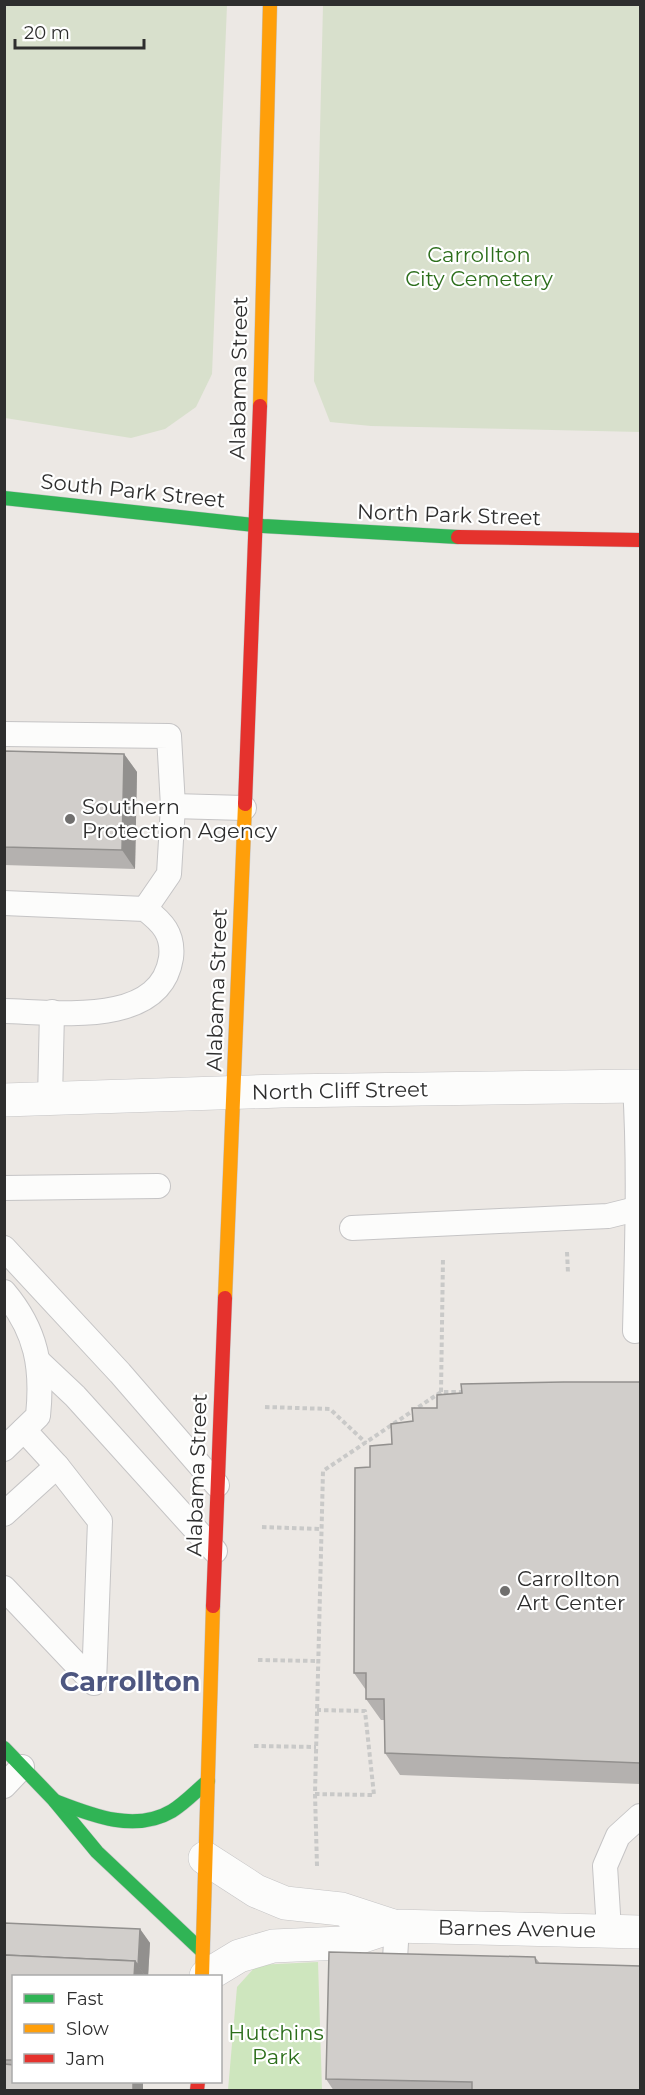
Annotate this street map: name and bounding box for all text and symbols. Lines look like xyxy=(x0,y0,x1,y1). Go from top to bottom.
scale bar xyxy=(15,12,144,50)
text: 20 m xyxy=(24,22,70,44)
park label: Carrollton City Cemetery xyxy=(405,242,553,291)
street label: Alabama Street xyxy=(225,296,252,460)
street label: South Park Street xyxy=(40,468,227,513)
street label: North Park Street xyxy=(357,499,541,530)
place label: Southern Protection Agency xyxy=(82,794,278,843)
marker: Southern Protection Agency xyxy=(63,812,77,826)
street label: Alabama Street xyxy=(201,908,232,1072)
street label: North Cliff Street xyxy=(251,1076,429,1105)
street label: Alabama Street xyxy=(181,1393,212,1557)
place label: Carrollton Art Center xyxy=(517,1566,625,1615)
marker: Carrollton Art Center xyxy=(498,1584,512,1598)
district label: Carrollton xyxy=(60,1665,200,1698)
street label: Barnes Avenue xyxy=(438,1915,596,1942)
legend xyxy=(12,1975,222,2083)
text: Fast xyxy=(66,1988,104,2010)
text: Slow xyxy=(66,2018,109,2040)
park label: Hutchins Park xyxy=(228,2020,324,2069)
text: Jam xyxy=(65,2048,105,2070)

